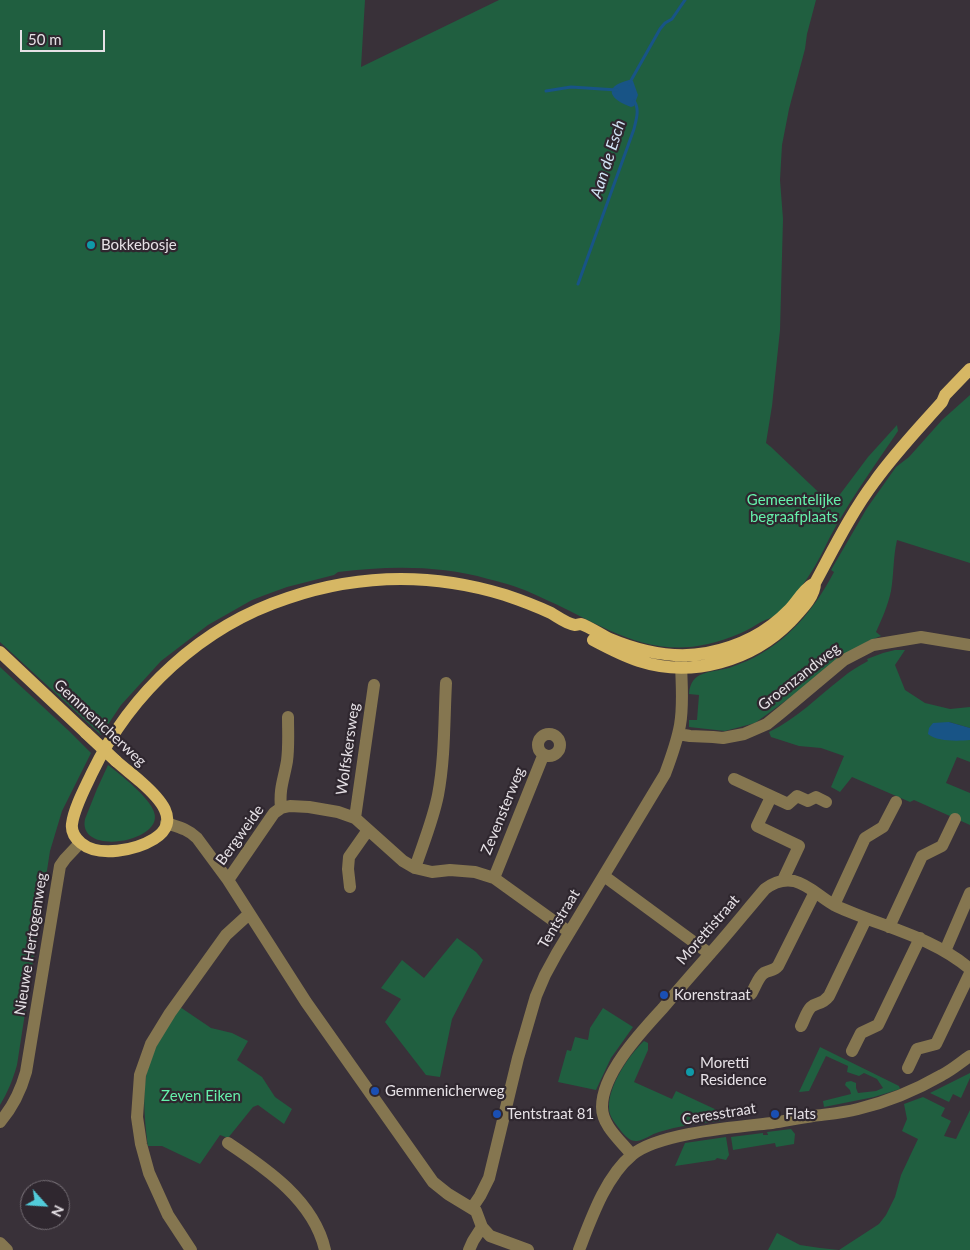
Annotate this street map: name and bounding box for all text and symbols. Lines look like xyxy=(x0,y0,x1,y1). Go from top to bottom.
scale bar xyxy=(22,20,108,52)
text: 50 m xyxy=(28,30,62,48)
water label: Aan de Esch xyxy=(586,118,630,200)
place label: Bokkebosje xyxy=(101,236,177,254)
marker: Bokkebosje xyxy=(85,239,97,251)
park label: Gemeentelijke begraafplaats xyxy=(747,491,841,526)
street label: Groenzandweg xyxy=(754,639,844,715)
street label: Gemmenicherweg xyxy=(50,676,150,770)
street label: Wolfskersweg xyxy=(333,702,363,796)
street label: Zevensterweg xyxy=(477,765,529,857)
street label: Bergweide xyxy=(212,801,268,869)
street label: Nieuwe Hertogenweg xyxy=(11,871,51,1017)
street label: Tentstraat xyxy=(534,886,584,952)
street label: Morettistraat xyxy=(673,891,743,969)
place label: Korenstraat xyxy=(674,986,751,1004)
marker: Korenstraat xyxy=(658,989,670,1001)
place label: Moretti Residence xyxy=(700,1054,767,1089)
marker: Moretti Residence xyxy=(684,1066,696,1078)
place label: Gemmenicherweg xyxy=(385,1082,505,1100)
marker: Gemmenicherweg xyxy=(369,1085,381,1097)
park label: Zeven Eiken xyxy=(161,1087,241,1105)
street label: Ceresstraat xyxy=(681,1099,757,1129)
place label: Tentstraat 81 xyxy=(507,1105,594,1123)
place label: Flats xyxy=(785,1105,816,1123)
marker: Tentstraat 81 xyxy=(491,1108,503,1120)
marker: Flats xyxy=(769,1108,781,1120)
north arrow xyxy=(20,1180,70,1230)
text: N xyxy=(48,1203,68,1220)

